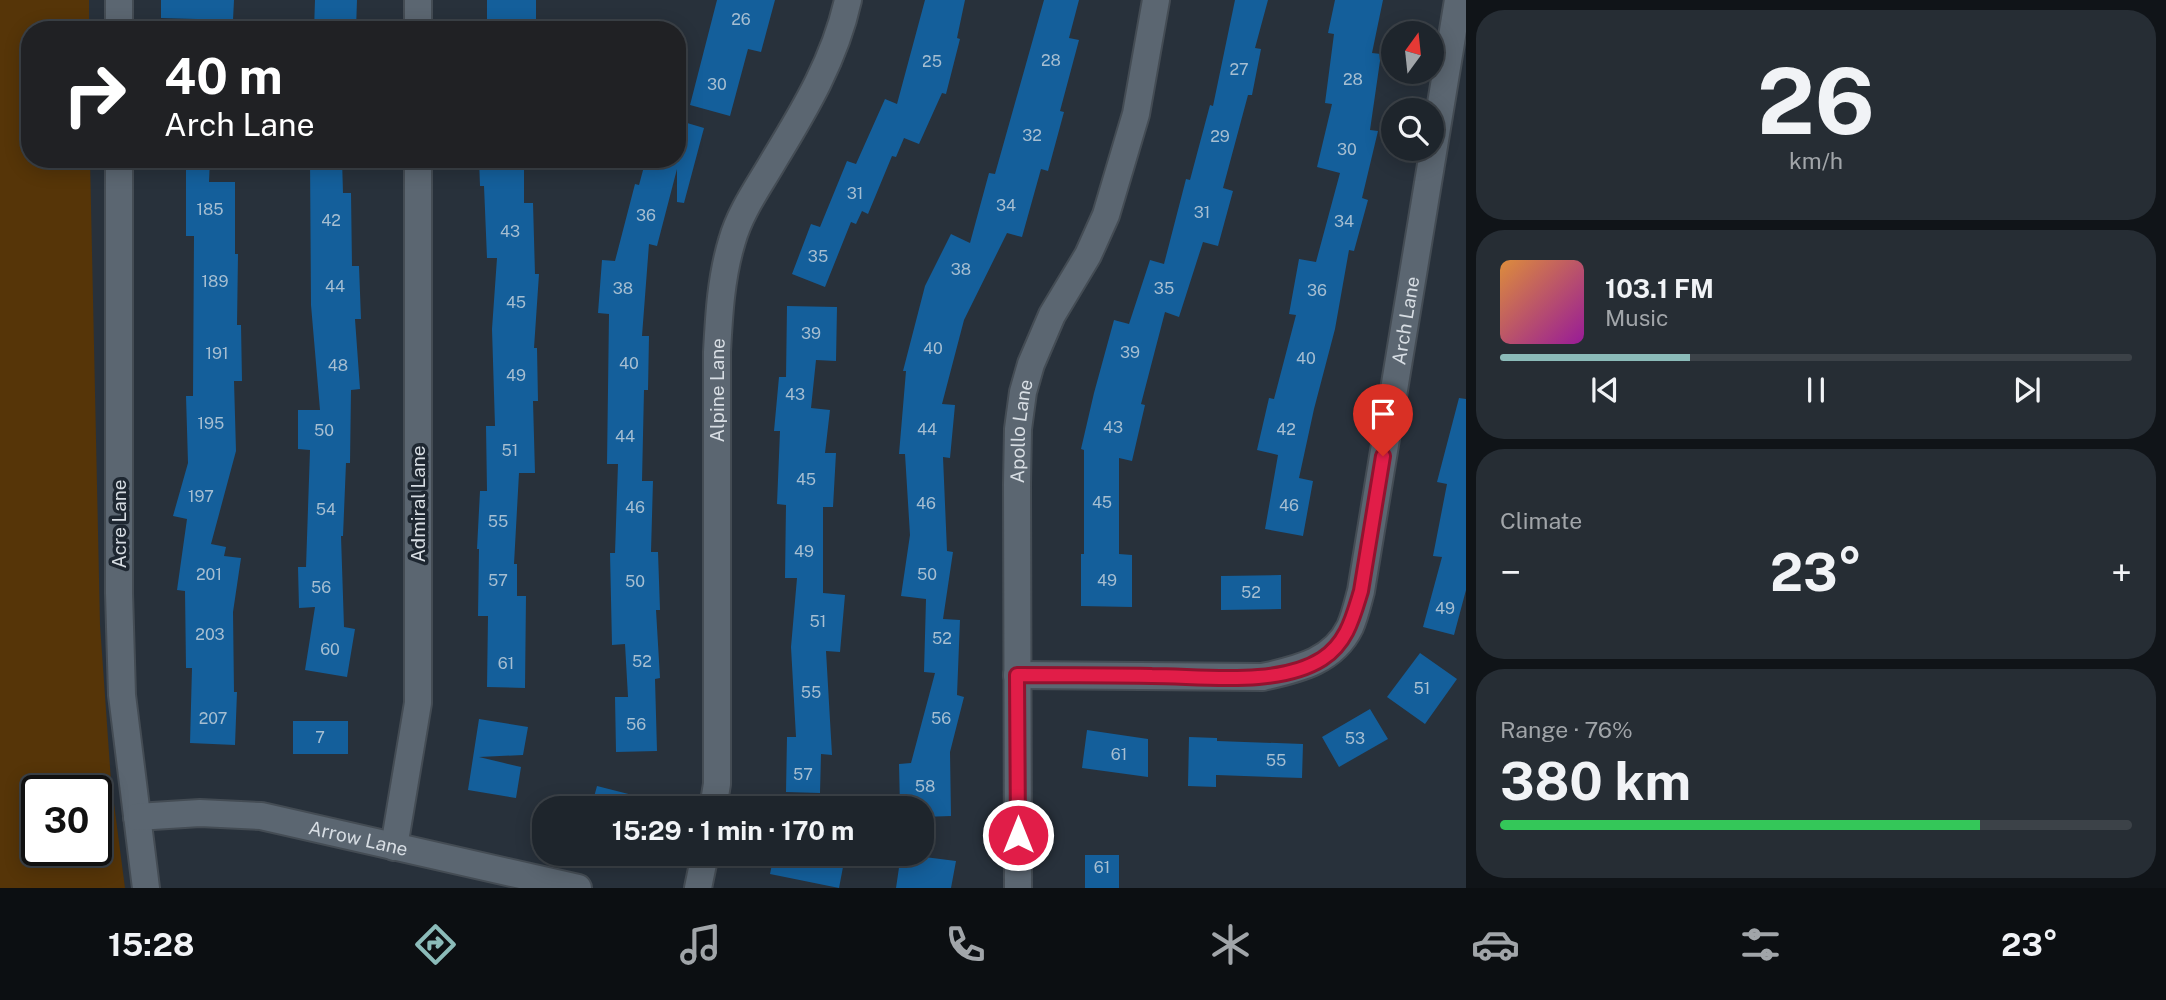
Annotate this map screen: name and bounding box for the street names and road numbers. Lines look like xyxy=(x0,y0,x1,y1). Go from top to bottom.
street label: Arch Lane xyxy=(1387,275,1423,366)
street label: Alpine Lane xyxy=(706,338,729,443)
street label: Apollo Lane xyxy=(1006,377,1037,483)
street label: Admiral Lane xyxy=(407,446,429,562)
street label: Acre Lane xyxy=(108,480,130,568)
street label: Arrow Lane xyxy=(307,816,410,860)

